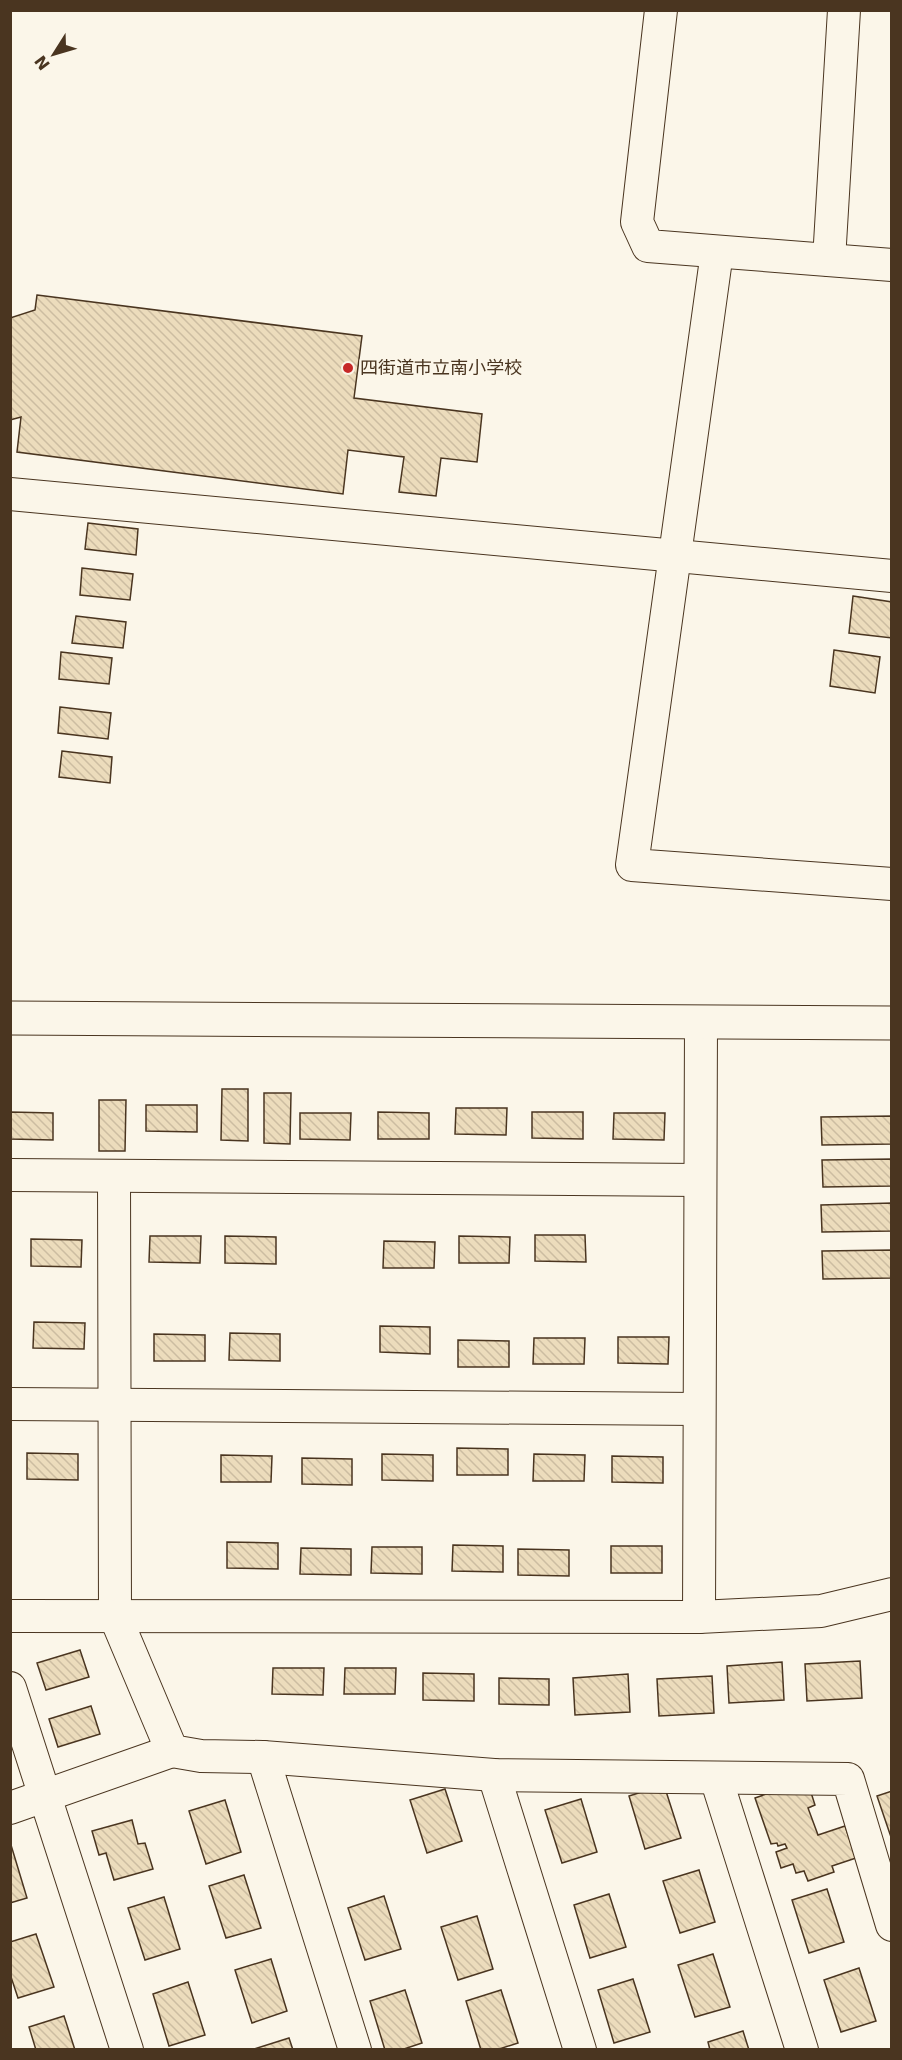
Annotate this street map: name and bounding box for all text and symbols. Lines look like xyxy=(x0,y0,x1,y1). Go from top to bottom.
north arrow xyxy=(24,24,84,84)
text: N xyxy=(31,52,54,74)
place label: 四街道市立南小学校 xyxy=(360,357,522,378)
marker: 四街道市立南小学校 xyxy=(341,361,355,375)

